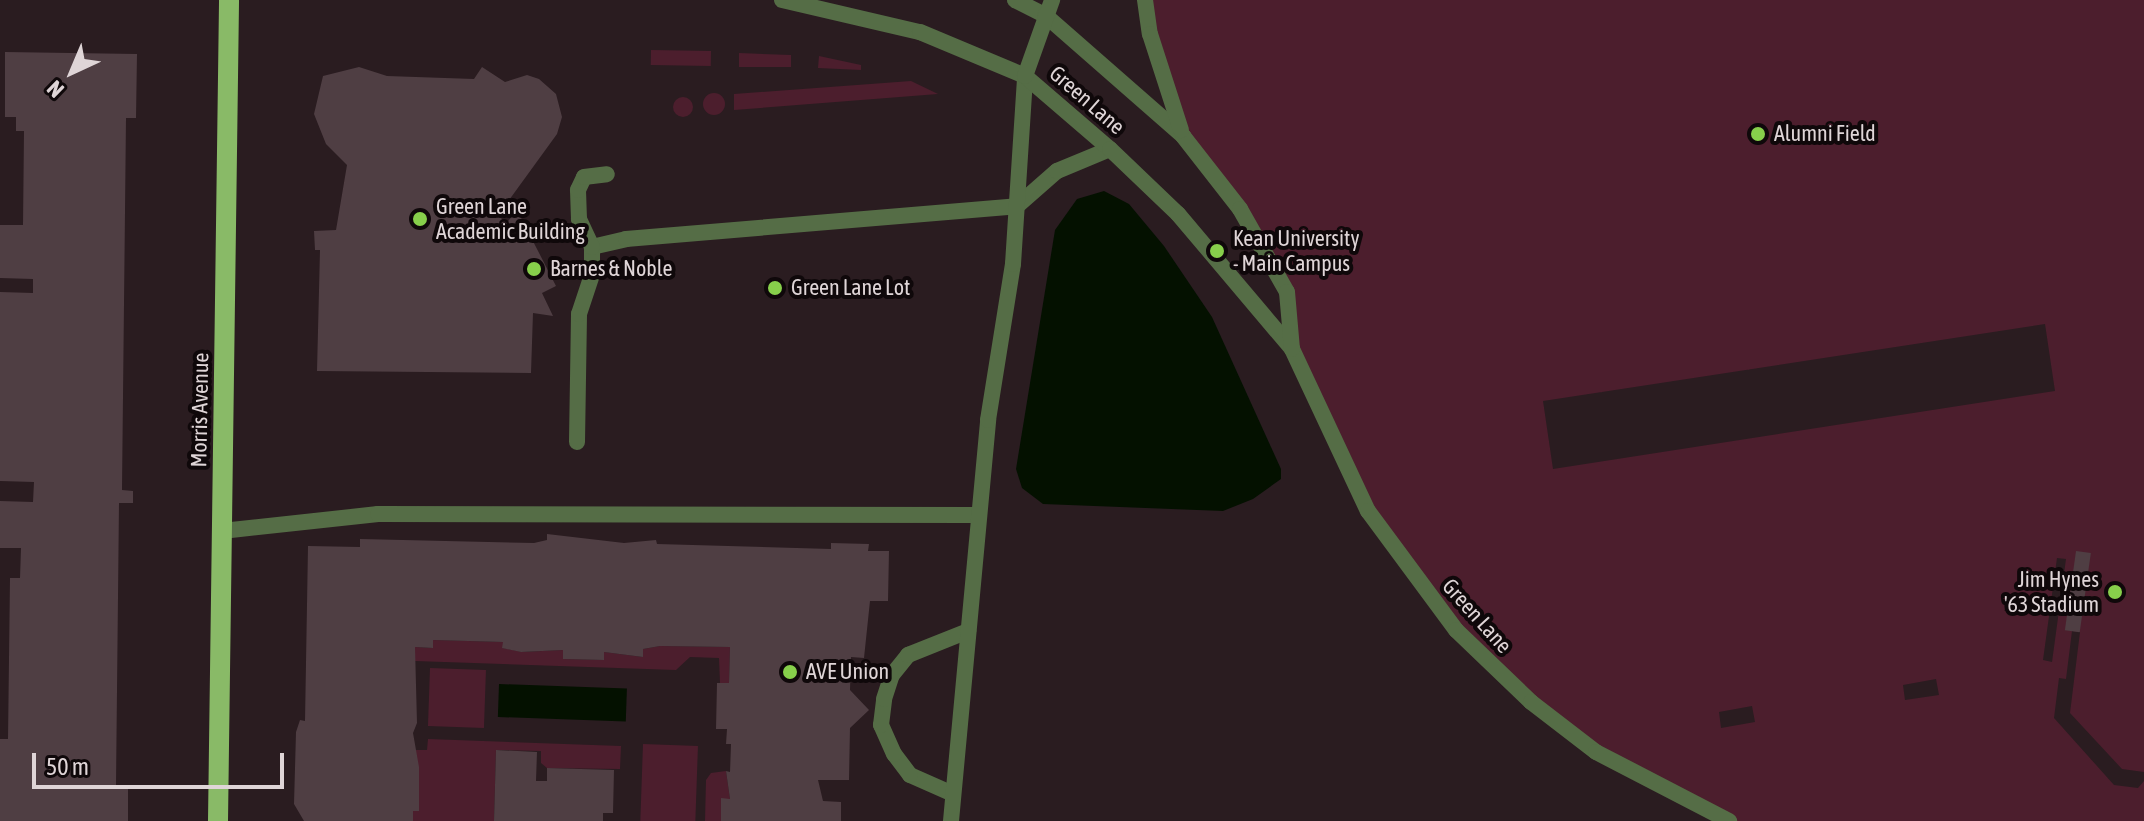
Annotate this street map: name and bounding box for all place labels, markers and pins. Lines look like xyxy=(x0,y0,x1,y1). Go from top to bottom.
place label: Alumni Field xyxy=(1774,121,1876,147)
marker: Alumni Field xyxy=(1749,125,1767,143)
place label: Green Lane Academic Building xyxy=(436,193,585,244)
marker: Green Lane Academic Building xyxy=(411,210,429,228)
place label: Kean University - Main Campus xyxy=(1233,225,1359,276)
marker: Kean University - Main Campus xyxy=(1208,242,1226,260)
place label: Barnes & Noble xyxy=(550,256,672,282)
marker: Barnes & Noble xyxy=(525,260,543,278)
place label: Green Lane Lot xyxy=(791,275,910,301)
marker: Green Lane Lot xyxy=(766,279,784,297)
place label: Jim Hynes '63 Stadium xyxy=(2004,566,2099,618)
marker: Jim Hynes '63 Stadium xyxy=(2106,583,2124,601)
place label: AVE Union xyxy=(806,659,889,685)
marker: AVE Union xyxy=(781,663,799,681)

